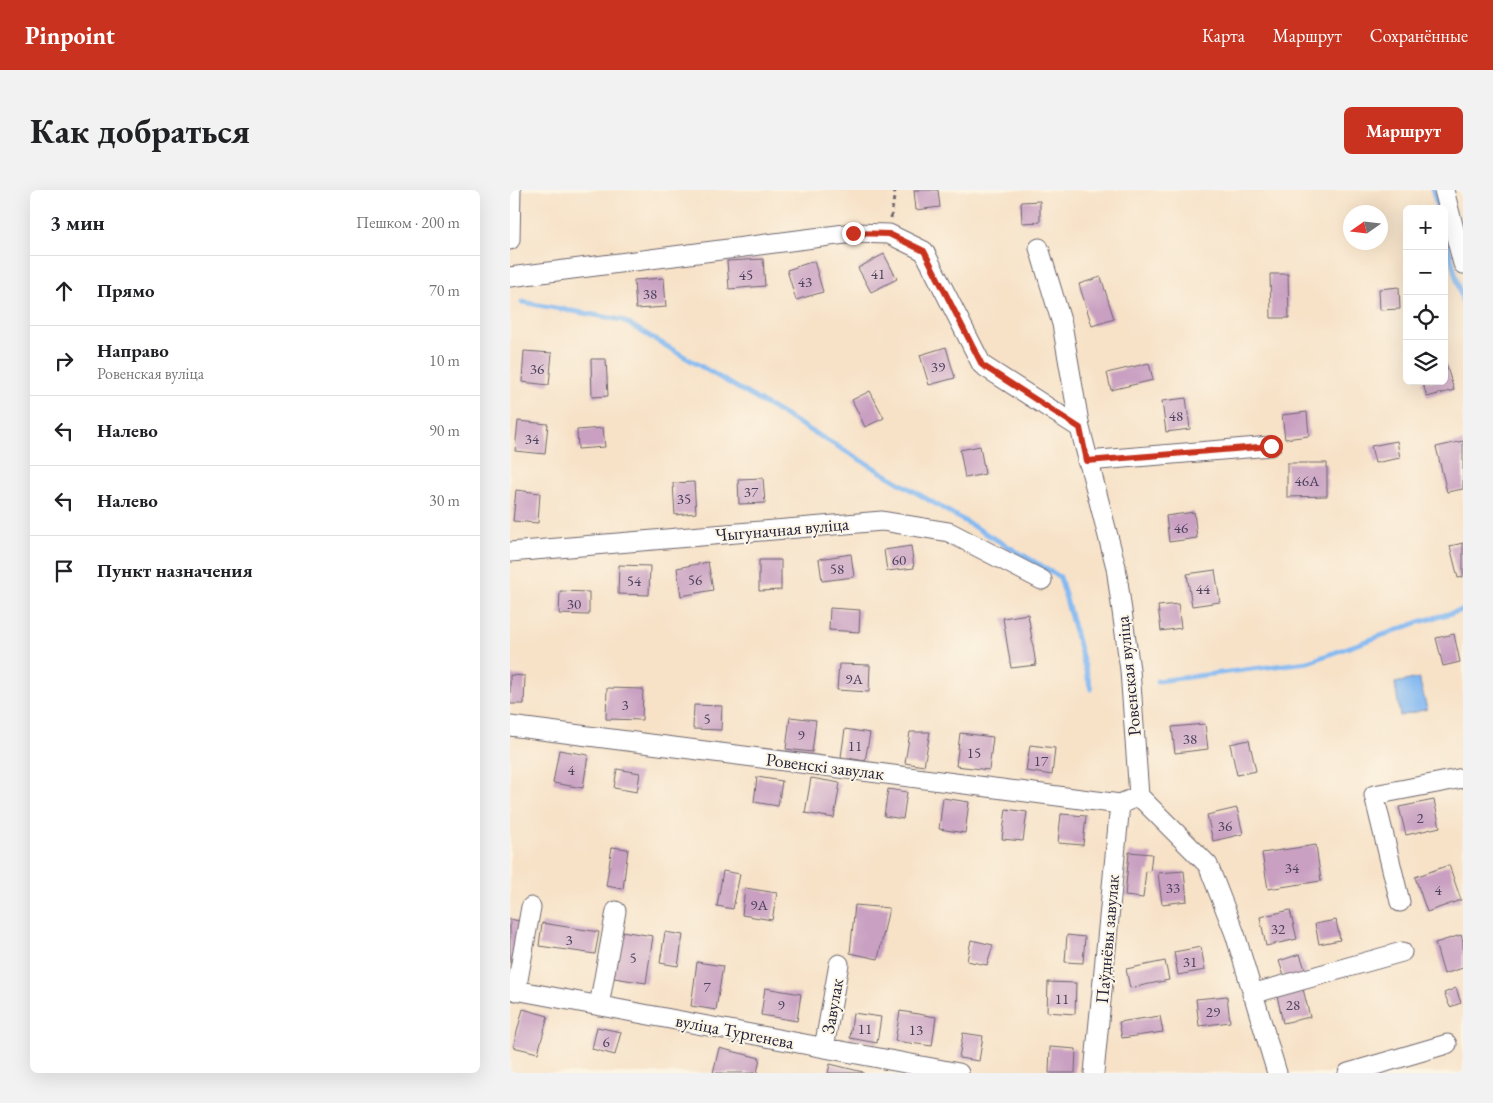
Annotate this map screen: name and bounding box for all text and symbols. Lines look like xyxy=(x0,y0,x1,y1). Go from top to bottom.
text: Pinpoint xyxy=(25,20,115,51)
text: Карта xyxy=(1202,24,1245,47)
text: Маршрут xyxy=(1273,24,1342,47)
text: Сохранённые xyxy=(1370,24,1468,47)
button: Маршрут xyxy=(1344,107,1463,154)
text: Как добраться xyxy=(30,108,250,153)
north arrow xyxy=(1343,205,1388,250)
map controls xyxy=(1403,205,1448,385)
button: + xyxy=(1403,205,1448,250)
text: 3 мин xyxy=(50,209,105,236)
text: Пешком · 200 m xyxy=(356,212,460,233)
route end xyxy=(842,222,865,245)
button: − xyxy=(1403,250,1448,295)
house number: 41 xyxy=(871,264,885,283)
house number: 45 xyxy=(739,265,753,284)
house number: 43 xyxy=(798,272,812,291)
icon: ahead xyxy=(50,277,78,305)
text: Прямо xyxy=(97,278,155,303)
text: 70 m xyxy=(429,280,460,301)
house number: 38 xyxy=(643,284,657,303)
button: locate xyxy=(1403,295,1448,340)
text: Направо xyxy=(97,338,169,363)
button: layers xyxy=(1403,340,1448,385)
icon: right xyxy=(50,347,78,375)
text: 10 m xyxy=(429,350,460,371)
house number: 39 xyxy=(931,357,945,376)
house number: 36 xyxy=(530,359,544,378)
text: Ровенская вуліца xyxy=(97,363,204,384)
house number: 48 xyxy=(1169,406,1183,425)
icon: left xyxy=(50,417,78,445)
text: Налево xyxy=(97,418,158,443)
text: 90 m xyxy=(429,420,460,441)
house number: 34 xyxy=(525,429,540,448)
route start xyxy=(1260,435,1283,458)
house number: 46А xyxy=(1295,471,1320,490)
house number: 37 xyxy=(744,482,759,501)
icon: left xyxy=(50,487,78,515)
text: Налево xyxy=(97,488,158,513)
house number: 35 xyxy=(677,489,691,508)
text: 30 m xyxy=(429,490,460,511)
street label: Чыгуначная вуліца xyxy=(714,512,851,546)
house number: 46 xyxy=(1174,518,1188,537)
house number: 60 xyxy=(892,550,906,569)
icon: arrive xyxy=(50,557,78,585)
text: Пункт назначения xyxy=(97,558,253,583)
house number: 58 xyxy=(830,559,844,578)
house number: 56 xyxy=(688,570,702,589)
house number: 54 xyxy=(627,571,642,590)
house number: 44 xyxy=(1196,579,1211,598)
house number: 30 xyxy=(567,594,581,613)
street label: Ровенская вуліца xyxy=(1110,614,1146,737)
house number: 9А xyxy=(845,669,863,688)
house number: 3 xyxy=(621,695,629,714)
house number: 5 xyxy=(703,709,711,728)
house number: 9 xyxy=(797,725,805,744)
house number: 38 xyxy=(1183,729,1197,748)
house number: 11 xyxy=(848,736,862,755)
house number: 15 xyxy=(967,743,981,762)
street label: Ровенскі завулак xyxy=(765,747,886,785)
house number: 17 xyxy=(1034,751,1049,770)
house number: 4 xyxy=(567,760,575,779)
house number: 2 xyxy=(1416,808,1424,827)
house number: 36 xyxy=(1218,816,1232,835)
house number: 34 xyxy=(1285,858,1300,877)
street label: Паўднёвы завулак xyxy=(1090,873,1124,1004)
house number: 33 xyxy=(1166,878,1180,897)
house number: 4 xyxy=(1434,880,1442,899)
house number: 9А xyxy=(750,895,768,914)
house number: 32 xyxy=(1271,919,1286,938)
house number: 3 xyxy=(565,930,573,949)
house number: 5 xyxy=(629,948,637,967)
house number: 31 xyxy=(1183,952,1197,971)
street label: Завулак xyxy=(816,976,848,1035)
house number: 7 xyxy=(703,977,711,996)
house number: 11 xyxy=(1055,989,1069,1008)
house number: 9 xyxy=(777,995,785,1014)
house number: 28 xyxy=(1286,995,1300,1014)
house number: 29 xyxy=(1206,1002,1220,1021)
street label: вуліца Тургенева xyxy=(674,1008,797,1054)
house number: 11 xyxy=(858,1019,872,1038)
house number: 13 xyxy=(909,1020,923,1039)
house number: 6 xyxy=(602,1032,610,1051)

